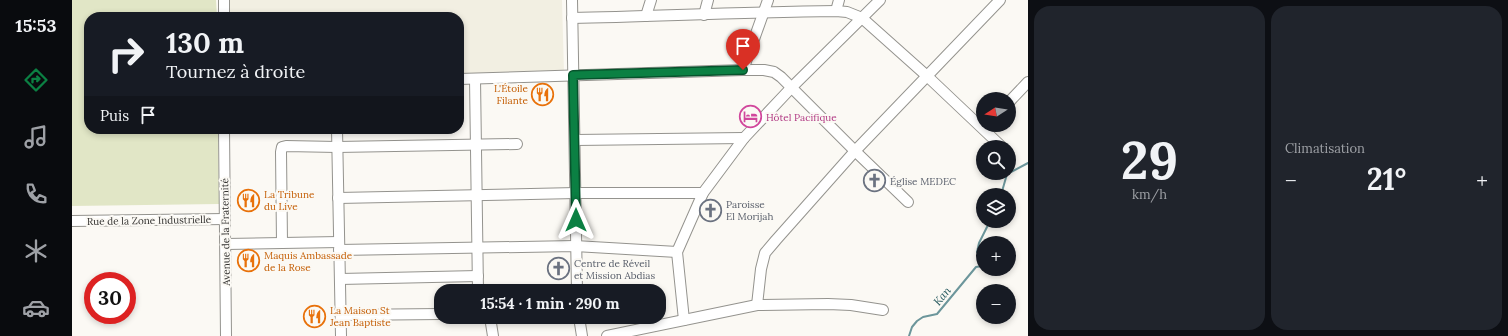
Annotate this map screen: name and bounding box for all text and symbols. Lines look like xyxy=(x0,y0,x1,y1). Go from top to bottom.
text: 15:53 xyxy=(15,14,57,37)
text: 130 m xyxy=(166,25,244,61)
icon: right xyxy=(100,28,152,80)
pin xyxy=(726,29,760,70)
icon: arrive xyxy=(732,35,754,57)
text: Tournez à droite xyxy=(166,60,305,83)
icon: directions xyxy=(22,66,50,94)
restaurant icon: L'Étoile Filante xyxy=(530,81,556,107)
place label: L'Étoile Filante xyxy=(494,82,529,107)
north arrow xyxy=(976,92,1016,132)
map controls xyxy=(976,92,1016,324)
icon: arrive xyxy=(137,104,159,126)
hotel icon: Hôtel Pacifique xyxy=(737,104,763,130)
text: Puis xyxy=(100,106,129,125)
place label: Hôtel Pacifique xyxy=(766,111,837,124)
icon: music xyxy=(22,123,50,151)
text: 29 xyxy=(1121,127,1178,193)
button: search xyxy=(976,140,1016,180)
text: Climatisation xyxy=(1285,140,1365,157)
text: 21° xyxy=(1367,160,1406,198)
text: − xyxy=(1285,166,1297,194)
text: + xyxy=(1476,166,1488,194)
church icon: Église MEDEC xyxy=(862,168,888,194)
place label: Église MEDEC xyxy=(890,175,956,188)
street label: Avenue de la Fraternité xyxy=(218,177,233,287)
icon: phone xyxy=(22,180,50,208)
text: km/h xyxy=(1132,186,1167,203)
restaurant icon: La Tribune du Live xyxy=(235,187,261,213)
place label: La Tribune du Live xyxy=(264,188,315,213)
button: layers xyxy=(976,188,1016,228)
church icon: Paroisse El Morijah xyxy=(698,197,724,223)
place label: Paroisse El Morijah xyxy=(726,198,773,223)
position arrow xyxy=(555,199,597,241)
street label: Rue de la Zone Industrielle xyxy=(87,213,212,228)
button: + xyxy=(976,236,1016,276)
icon: climate xyxy=(22,237,50,265)
restaurant icon: Maquis Ambassade de la Rose xyxy=(236,248,262,274)
place label: Maquis Ambassade de la Rose xyxy=(264,249,353,274)
church icon: Centre de Réveil et Mission Abdias xyxy=(545,256,571,282)
place label: Centre de Réveil et Mission Abdias xyxy=(574,257,655,282)
speed limit sign: 30 xyxy=(84,272,136,324)
water label: Kan xyxy=(930,284,954,308)
button: − xyxy=(976,284,1016,324)
icon: car xyxy=(22,294,50,322)
text: 15:54 · 1 min · 290 m xyxy=(480,294,620,313)
restaurant icon: La Maison St Jean Baptiste xyxy=(302,303,328,329)
place label: La Maison St Jean Baptiste xyxy=(329,304,391,329)

